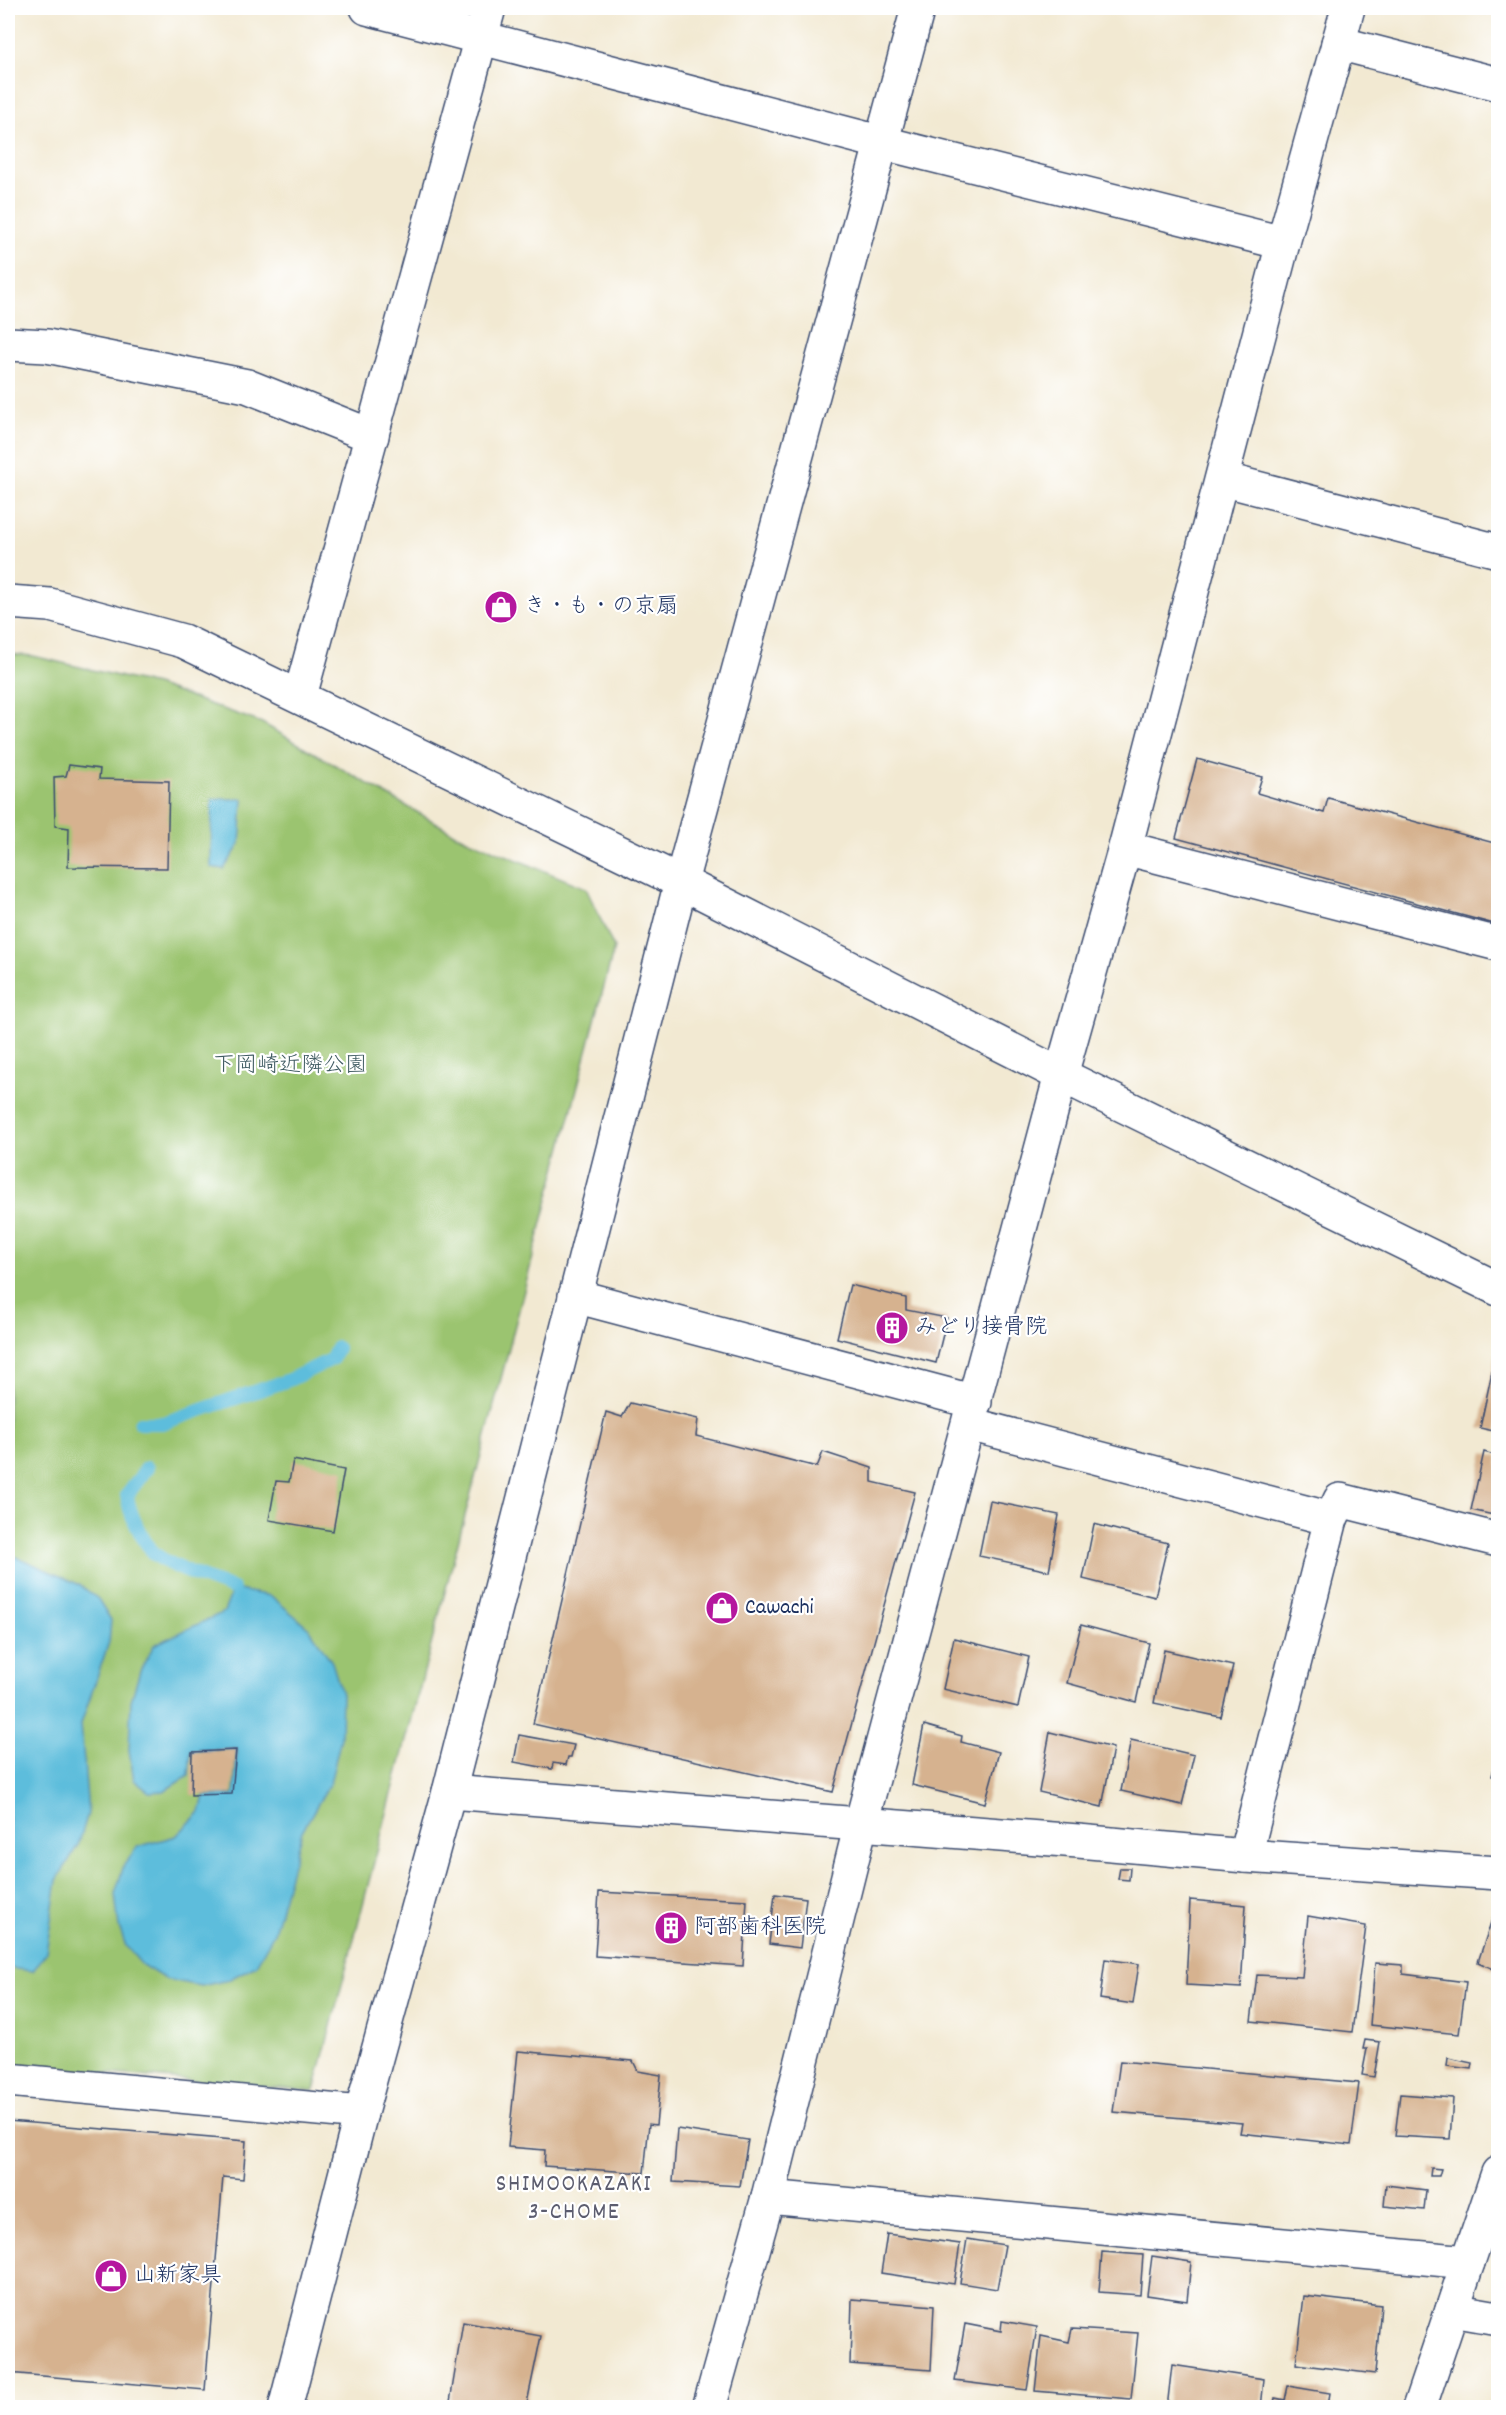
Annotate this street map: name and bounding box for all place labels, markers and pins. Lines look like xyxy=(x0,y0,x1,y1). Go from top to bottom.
shop icon: き・も・の京扇 xyxy=(483,589,519,625)
place label: き・も・の京扇 xyxy=(524,592,678,623)
building icon: みどり接骨院 xyxy=(874,1310,910,1346)
place label: みどり接骨院 xyxy=(915,1313,1047,1344)
shop icon: Cawachi xyxy=(704,1590,740,1626)
place label: Cawachi xyxy=(745,1593,814,1624)
building icon: 阿部歯科医院 xyxy=(653,1910,689,1946)
place label: 阿部歯科医院 xyxy=(694,1913,826,1944)
shop icon: 山新家具 xyxy=(93,2258,129,2294)
place label: 山新家具 xyxy=(134,2261,222,2292)

